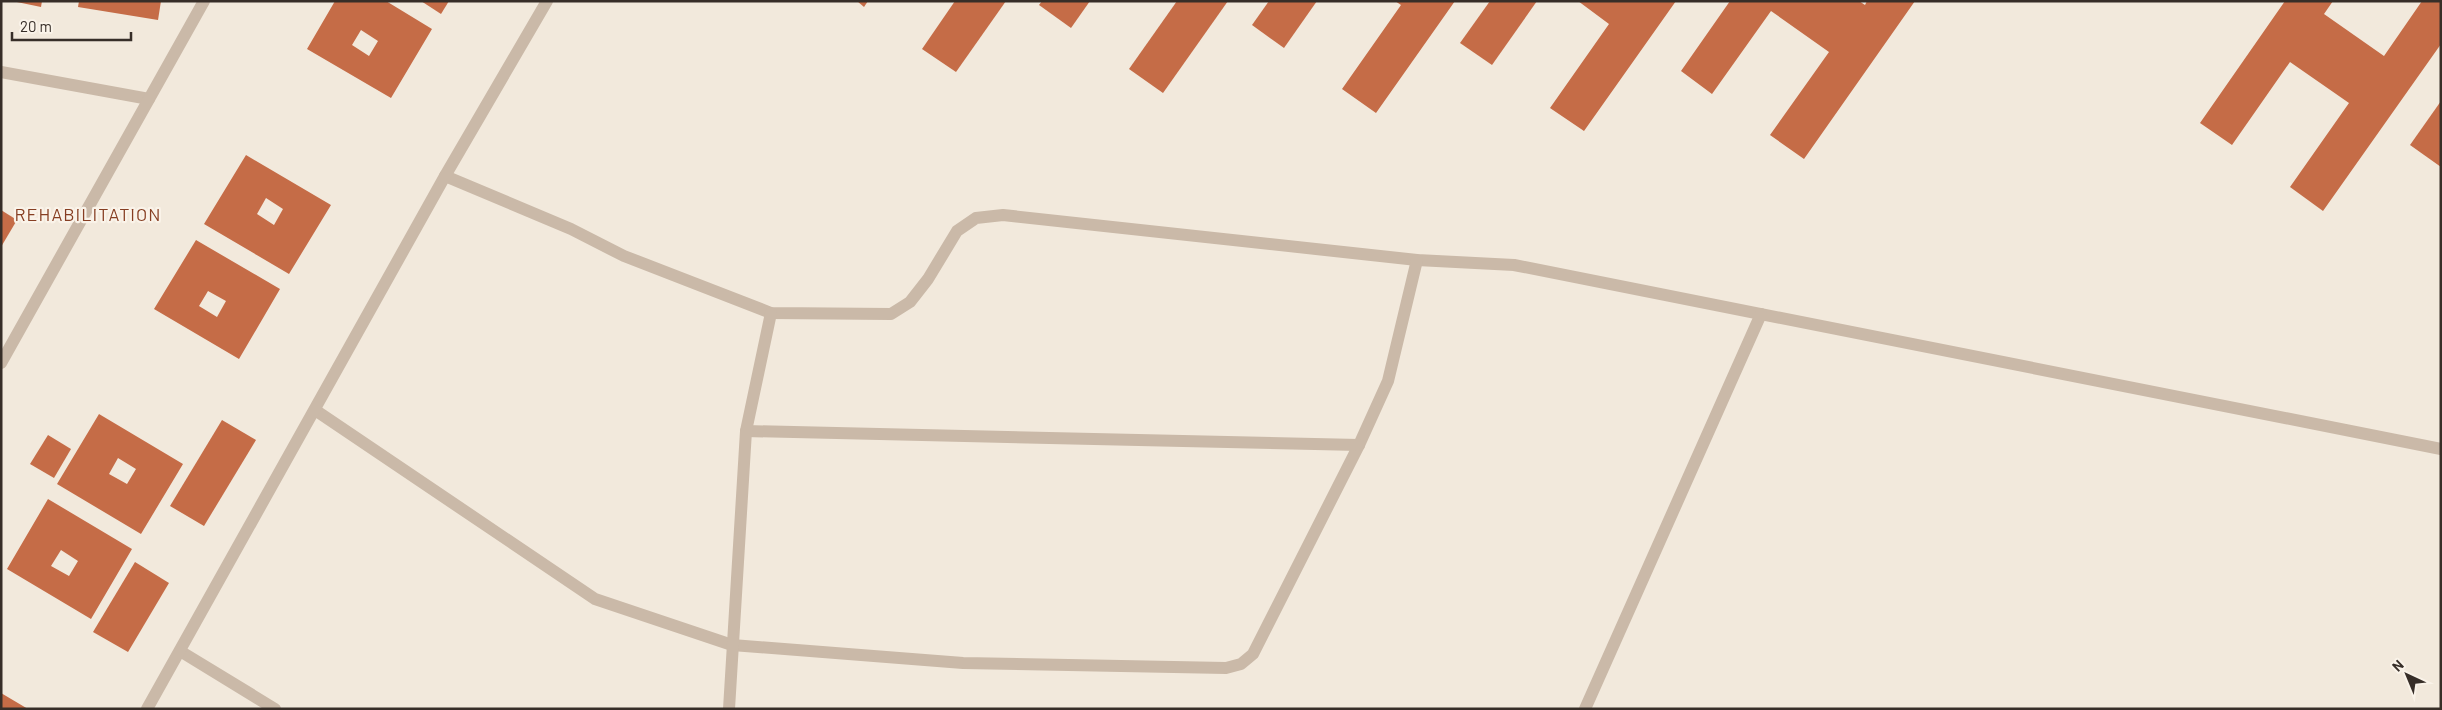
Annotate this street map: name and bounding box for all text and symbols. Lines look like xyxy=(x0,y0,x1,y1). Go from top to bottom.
scale bar xyxy=(12,10,131,42)
text: 20 m xyxy=(20,17,52,35)
district label: REHABILITATION xyxy=(15,203,161,225)
north arrow xyxy=(2382,650,2432,700)
text: N xyxy=(2388,656,2407,675)

